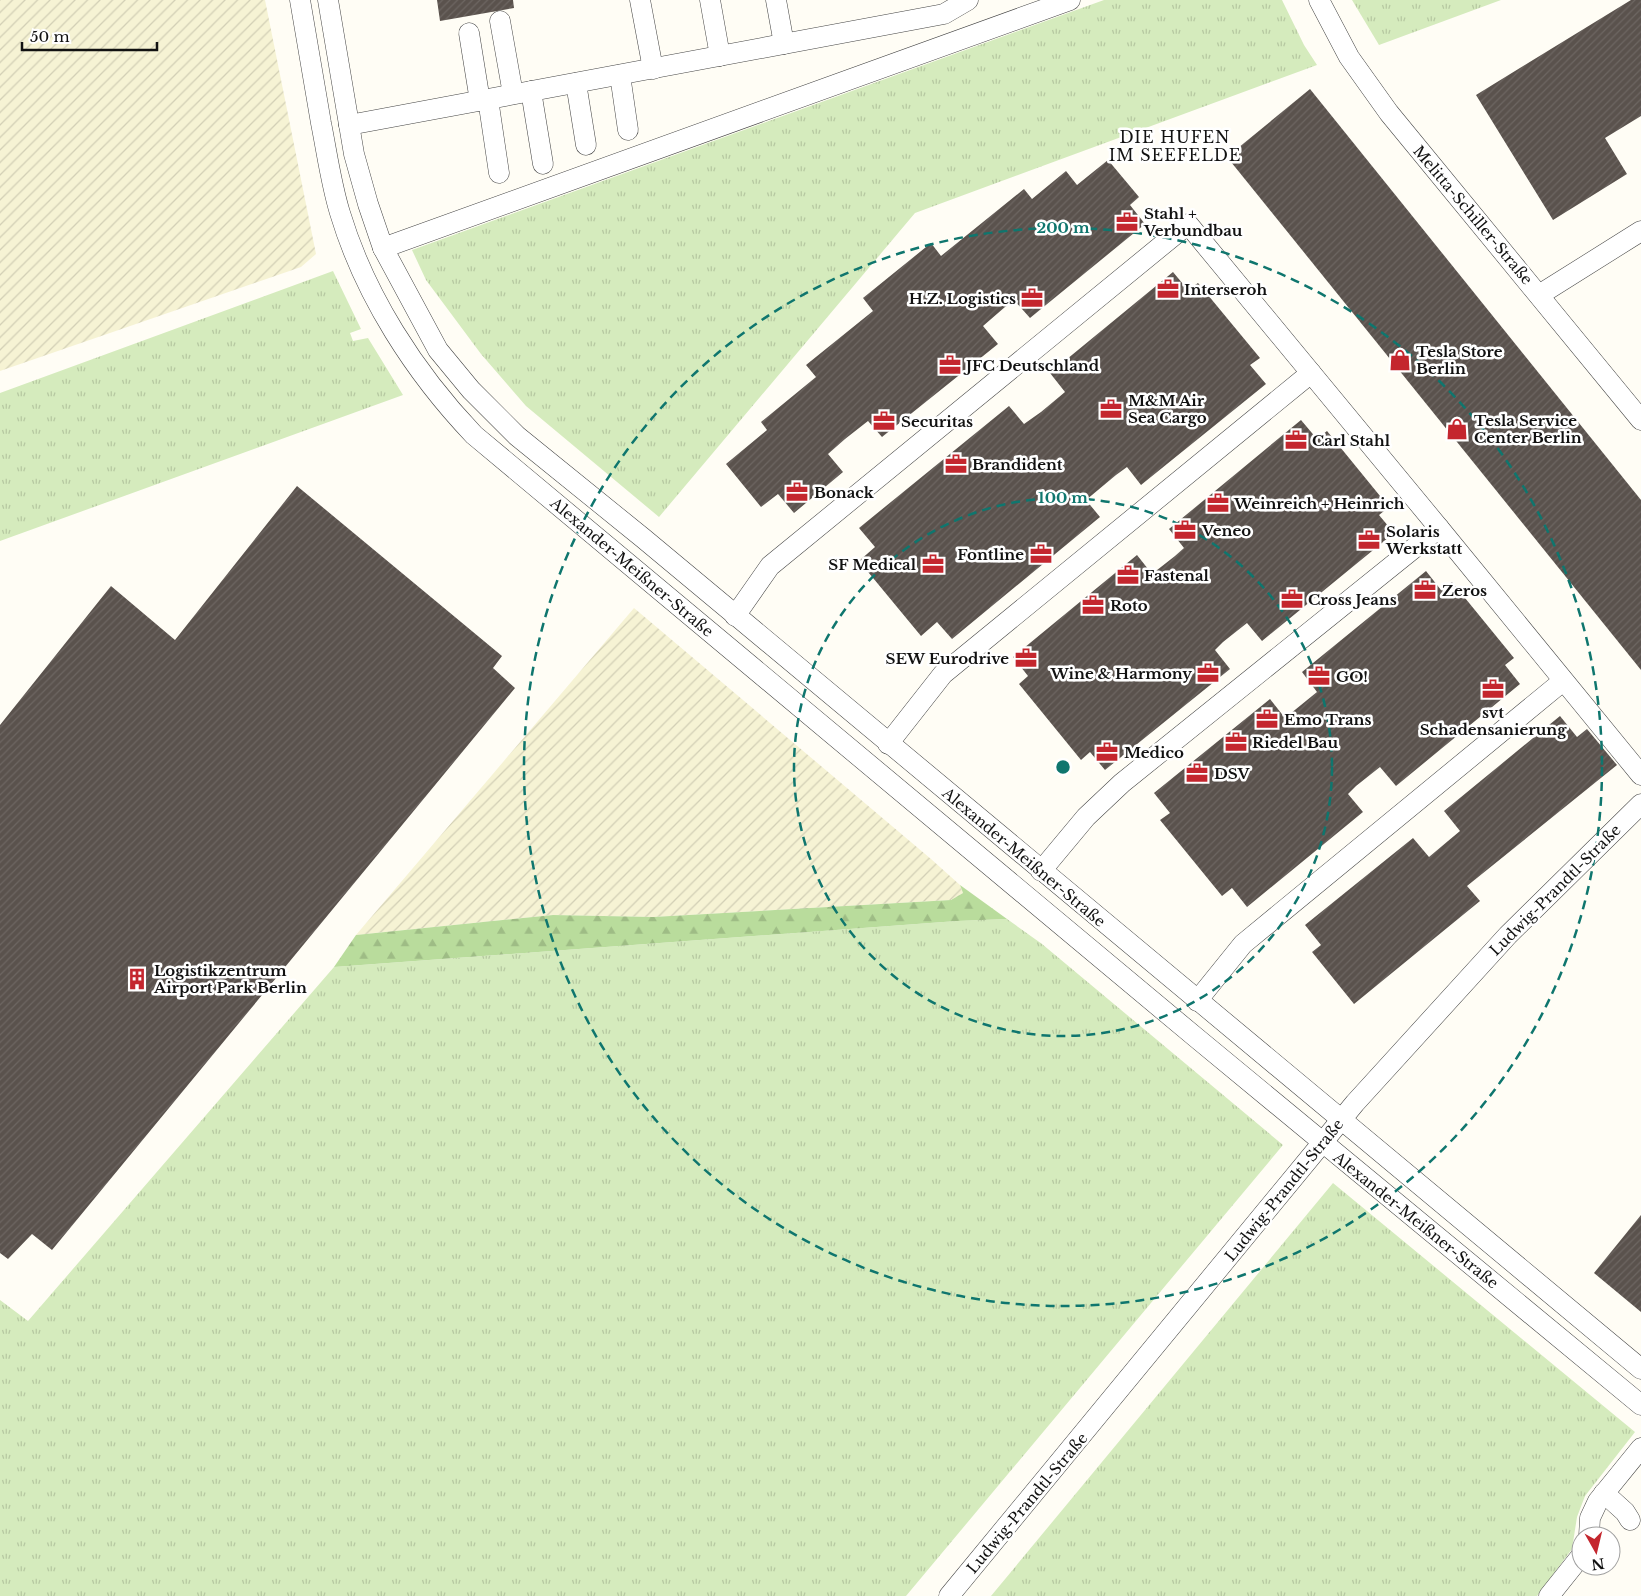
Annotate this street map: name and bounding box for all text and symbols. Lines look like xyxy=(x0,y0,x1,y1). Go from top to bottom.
scale bar xyxy=(22,20,158,52)
text: 50 m xyxy=(30,27,70,46)
district label: DIE HUFEN IM SEEFELDE xyxy=(1109,127,1241,165)
street label: Melitta-Schiller-Straße xyxy=(1409,142,1537,288)
place label: Stahl + Verbundbau xyxy=(1143,204,1243,240)
office icon: Stahl + Verbundbau xyxy=(1114,209,1140,235)
text: 200 m xyxy=(1037,218,1090,237)
office icon: Interseroh xyxy=(1155,276,1181,302)
place label: Interseroh xyxy=(1184,280,1267,299)
office icon: H.Z. Logistics xyxy=(1019,285,1045,311)
place label: H.Z. Logistics xyxy=(909,289,1016,308)
place label: Tesla Store Berlin xyxy=(1416,342,1503,378)
shop icon: Tesla Store Berlin xyxy=(1387,347,1413,373)
office icon: JFC Deutschland xyxy=(937,352,963,378)
place label: JFC Deutschland xyxy=(963,356,1100,375)
place label: M&M Air Sea Cargo xyxy=(1128,391,1207,427)
office icon: M&M Air Sea Cargo xyxy=(1098,396,1124,422)
office icon: Securitas xyxy=(871,408,897,434)
place label: Tesla Service Center Berlin xyxy=(1474,411,1582,447)
place label: Securitas xyxy=(901,412,973,431)
shop icon: Tesla Service Center Berlin xyxy=(1444,416,1470,442)
office icon: Carl Stahl xyxy=(1283,427,1309,453)
place label: Carl Stahl xyxy=(1312,431,1391,450)
office icon: Brandident xyxy=(943,451,969,477)
place label: Brandident xyxy=(972,455,1063,474)
office icon: Bonack xyxy=(784,479,810,505)
place label: Bonack xyxy=(814,483,875,502)
text: 100 m xyxy=(1038,488,1088,507)
office icon: Weinreich + Heinrich xyxy=(1205,490,1231,516)
street label: Alexander-Meißner-Straße xyxy=(546,493,717,641)
place label: Weinreich + Heinrich xyxy=(1233,494,1405,513)
office icon: Veneo xyxy=(1172,517,1198,543)
place label: Veneo xyxy=(1201,521,1251,540)
place label: Solaris Werkstatt xyxy=(1385,522,1463,558)
office icon: Solaris Werkstatt xyxy=(1356,527,1382,553)
office icon: Fontline xyxy=(1028,541,1054,567)
place label: Fontline xyxy=(957,545,1024,564)
office icon: SF Medical xyxy=(920,551,946,577)
place label: SF Medical xyxy=(828,555,917,574)
office icon: Fastenal xyxy=(1115,562,1141,588)
place label: Fastenal xyxy=(1144,566,1210,585)
office icon: Zeros xyxy=(1412,577,1438,603)
place label: Zeros xyxy=(1442,581,1487,600)
office icon: Cross Jeans xyxy=(1279,586,1305,612)
place label: Cross Jeans xyxy=(1308,590,1397,609)
office icon: Roto xyxy=(1080,592,1106,618)
place label: Roto xyxy=(1110,596,1148,615)
office icon: SEW Eurodrive xyxy=(1013,645,1039,671)
place label: SEW Eurodrive xyxy=(885,649,1009,668)
office icon: Wine & Harmony xyxy=(1195,660,1221,686)
office icon: GO! xyxy=(1306,663,1332,689)
place label: Wine & Harmony xyxy=(1049,664,1192,683)
place label: GO! xyxy=(1336,667,1368,686)
office icon: svt Schadensanierung xyxy=(1480,676,1506,702)
place label: svt Schadensanierung xyxy=(1420,703,1567,739)
office icon: Emo Trans xyxy=(1254,706,1280,732)
place label: Emo Trans xyxy=(1284,710,1371,729)
office icon: Riedel Bau xyxy=(1223,729,1249,755)
place label: Riedel Bau xyxy=(1252,733,1338,752)
office icon: Medico xyxy=(1094,739,1120,765)
place label: Medico xyxy=(1124,743,1184,762)
centre of rings xyxy=(1054,758,1072,776)
office icon: DSV xyxy=(1184,760,1210,786)
place label: DSV xyxy=(1214,764,1251,783)
street label: Alexander-Meißner-Straße xyxy=(938,783,1109,931)
street label: Ludwig-Prandtl-Straße xyxy=(1485,820,1625,960)
place label: Logistikzentrum Airport Park Berlin xyxy=(153,961,307,997)
building icon: Logistikzentrum Airport Park Berlin xyxy=(124,966,150,992)
street label: Ludwig-Prandtl-Straße xyxy=(1221,1115,1347,1265)
street label: Alexander-Meißner-Straße xyxy=(1329,1147,1502,1292)
street label: Ludwig-Prandtl-Straße xyxy=(963,1429,1091,1577)
north arrow xyxy=(1571,1526,1621,1576)
text: N xyxy=(1590,1554,1606,1574)

